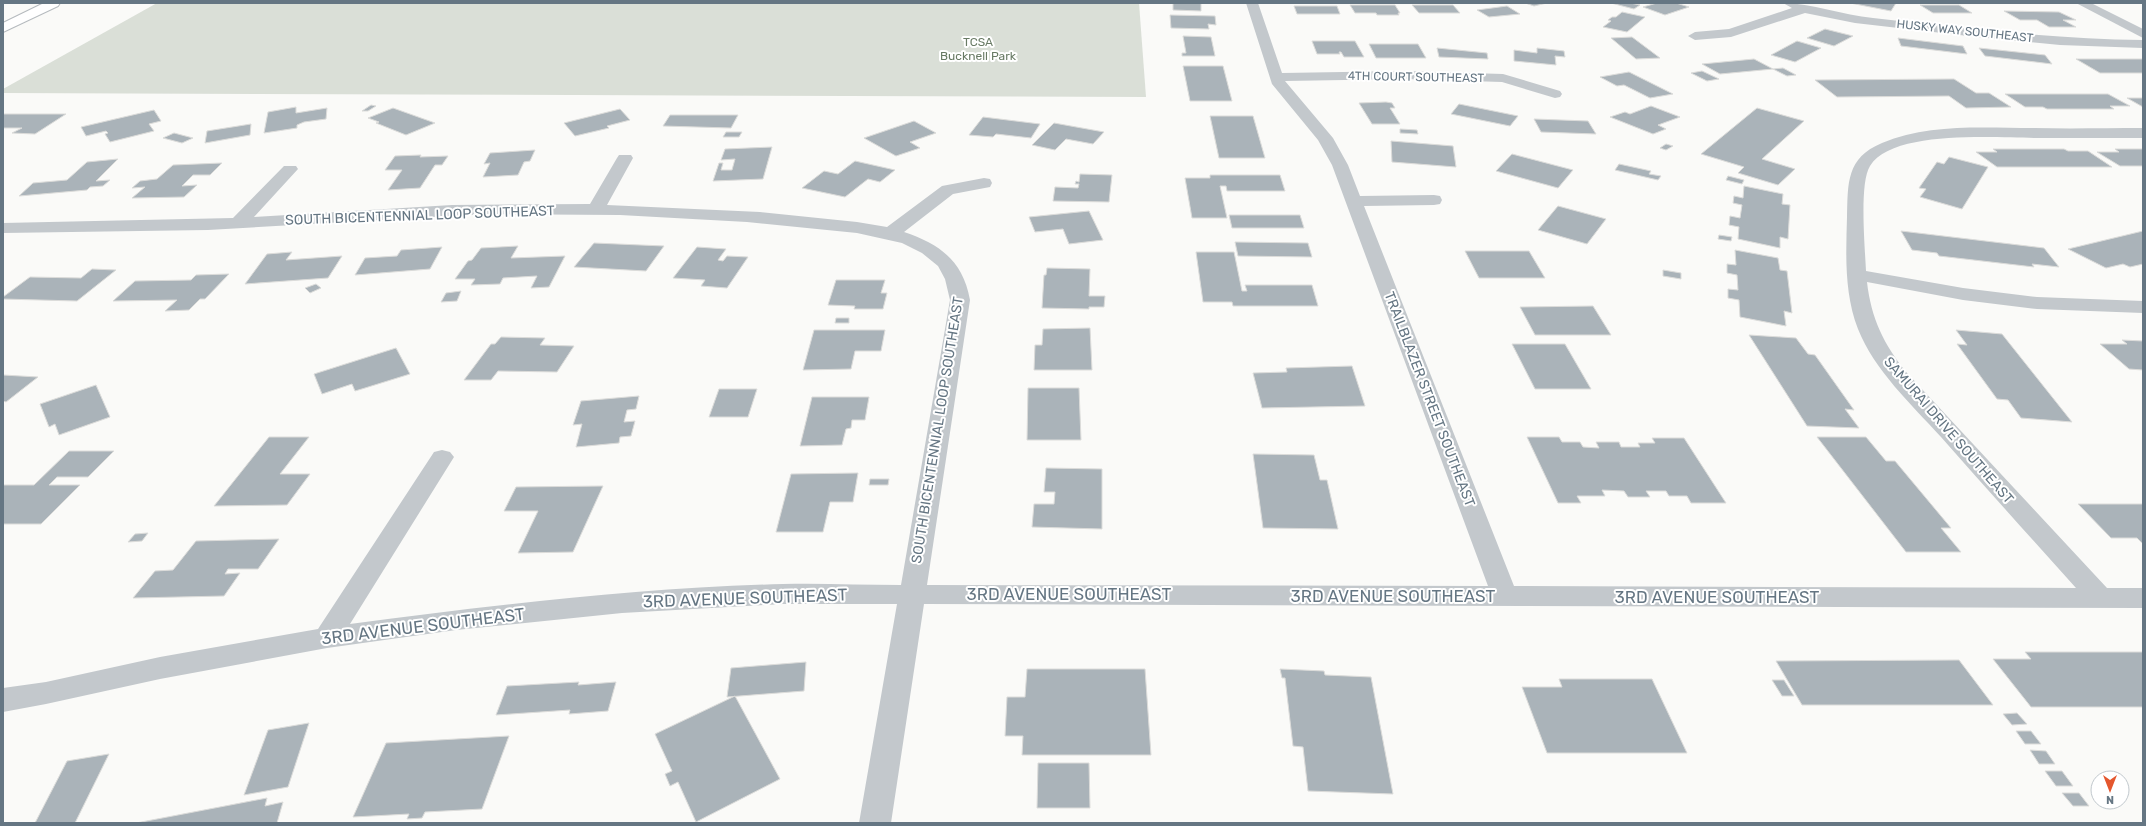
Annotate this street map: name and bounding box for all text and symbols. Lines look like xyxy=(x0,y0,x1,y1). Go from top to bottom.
street label: HUSKY WAY SOUTHEAST xyxy=(1896,17,2034,45)
park label: TCSA Bucknell Park xyxy=(940,35,1017,63)
street label: 4TH COURT SOUTHEAST xyxy=(1348,69,1484,85)
street label: SOUTH BICENTENNIAL LOOP SOUTHEAST xyxy=(285,202,555,229)
street label: TRAILBLAZER STREET SOUTHEAST xyxy=(1381,289,1479,509)
street label: SOUTH BICENTENNIAL LOOP SOUTHEAST xyxy=(908,296,967,565)
street label: SAMURAI DRIVE SOUTHEAST xyxy=(1880,353,2017,507)
street label: 3RD AVENUE SOUTHEAST xyxy=(642,584,848,612)
street label: 3RD AVENUE SOUTHEAST xyxy=(967,584,1172,604)
street label: 3RD AVENUE SOUTHEAST xyxy=(1291,586,1496,606)
street label: 3RD AVENUE SOUTHEAST xyxy=(1615,587,1820,607)
street label: 3RD AVENUE SOUTHEAST xyxy=(320,604,526,648)
north arrow xyxy=(2090,770,2130,810)
text: N xyxy=(2106,793,2114,806)

